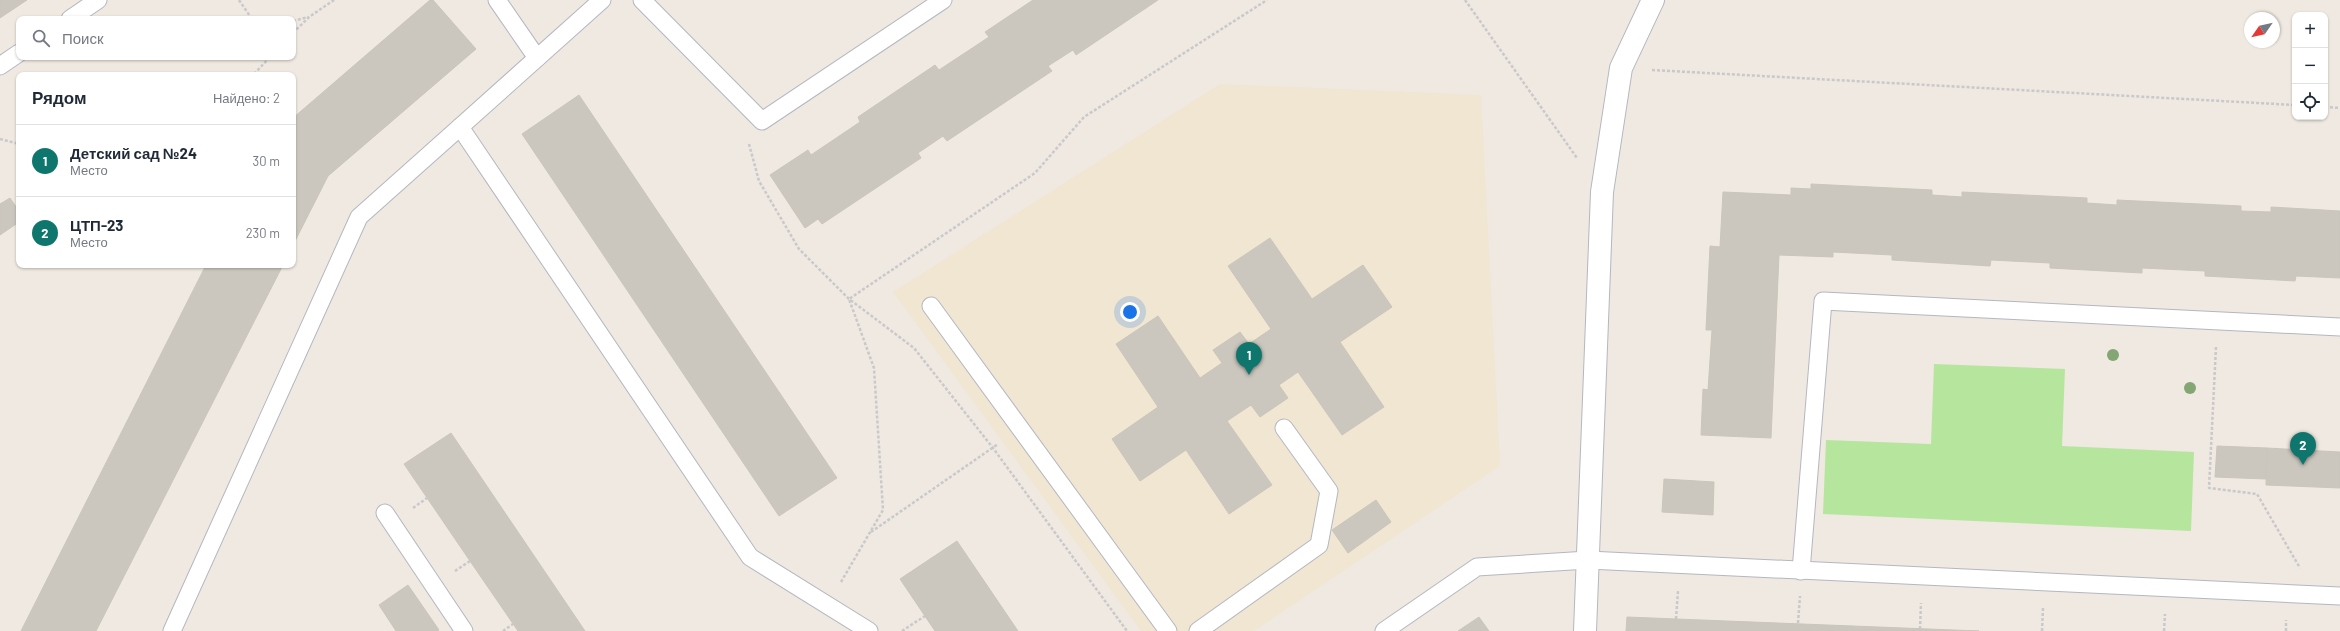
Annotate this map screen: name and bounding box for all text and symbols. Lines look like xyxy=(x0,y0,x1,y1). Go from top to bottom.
north arrow xyxy=(2244,12,2280,48)
map controls xyxy=(2292,12,2328,120)
button: + xyxy=(2292,12,2328,48)
search box xyxy=(16,16,296,60)
icon: search xyxy=(30,27,52,49)
text: Поиск xyxy=(62,29,104,47)
button: − xyxy=(2292,48,2328,84)
button: locate xyxy=(2292,84,2328,120)
text: Рядом xyxy=(32,87,87,107)
text: Найдено: 2 xyxy=(213,90,280,106)
text: Детский сад №24 xyxy=(70,144,197,162)
text: 1 xyxy=(43,153,47,169)
text: 30 m xyxy=(253,153,280,169)
text: Место xyxy=(70,162,108,178)
text: ЦТП-23 xyxy=(70,216,123,234)
text: 2 xyxy=(41,225,49,241)
text: 230 m xyxy=(246,225,280,241)
text: Место xyxy=(70,234,108,250)
your location xyxy=(1120,302,1140,322)
pin: 1 xyxy=(1236,342,1262,375)
pin: 2 xyxy=(2290,432,2316,465)

